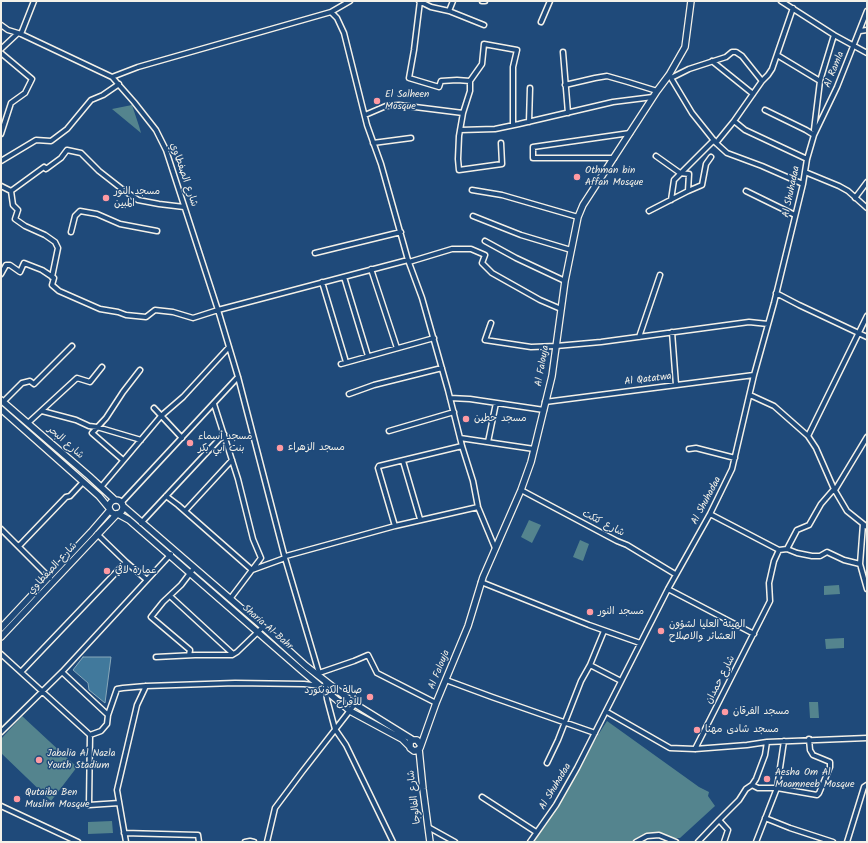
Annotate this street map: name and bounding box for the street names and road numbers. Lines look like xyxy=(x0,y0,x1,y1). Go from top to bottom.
street label: Al Ramla xyxy=(822,50,848,90)
street label: شارع الصفطاوي xyxy=(166,141,200,209)
street label: Al Shuhadaa xyxy=(781,165,803,219)
street label: Al Falouja xyxy=(533,345,553,387)
street label: Al Qatatwa xyxy=(624,371,672,389)
street label: شارع البحر xyxy=(44,424,86,462)
street label: Al Shuhadaa xyxy=(689,475,725,527)
street label: شارع كتكت xyxy=(580,508,626,540)
street label: شارع الصفطاوي xyxy=(26,540,80,598)
street label: Sharia Al-Bahr xyxy=(239,603,295,653)
street label: Al Falouja xyxy=(427,649,453,691)
street label: شارع حمدان xyxy=(704,654,738,706)
street label: Al Shuhadaa xyxy=(537,761,575,813)
street label: شارع الفالوجا xyxy=(406,769,424,825)

